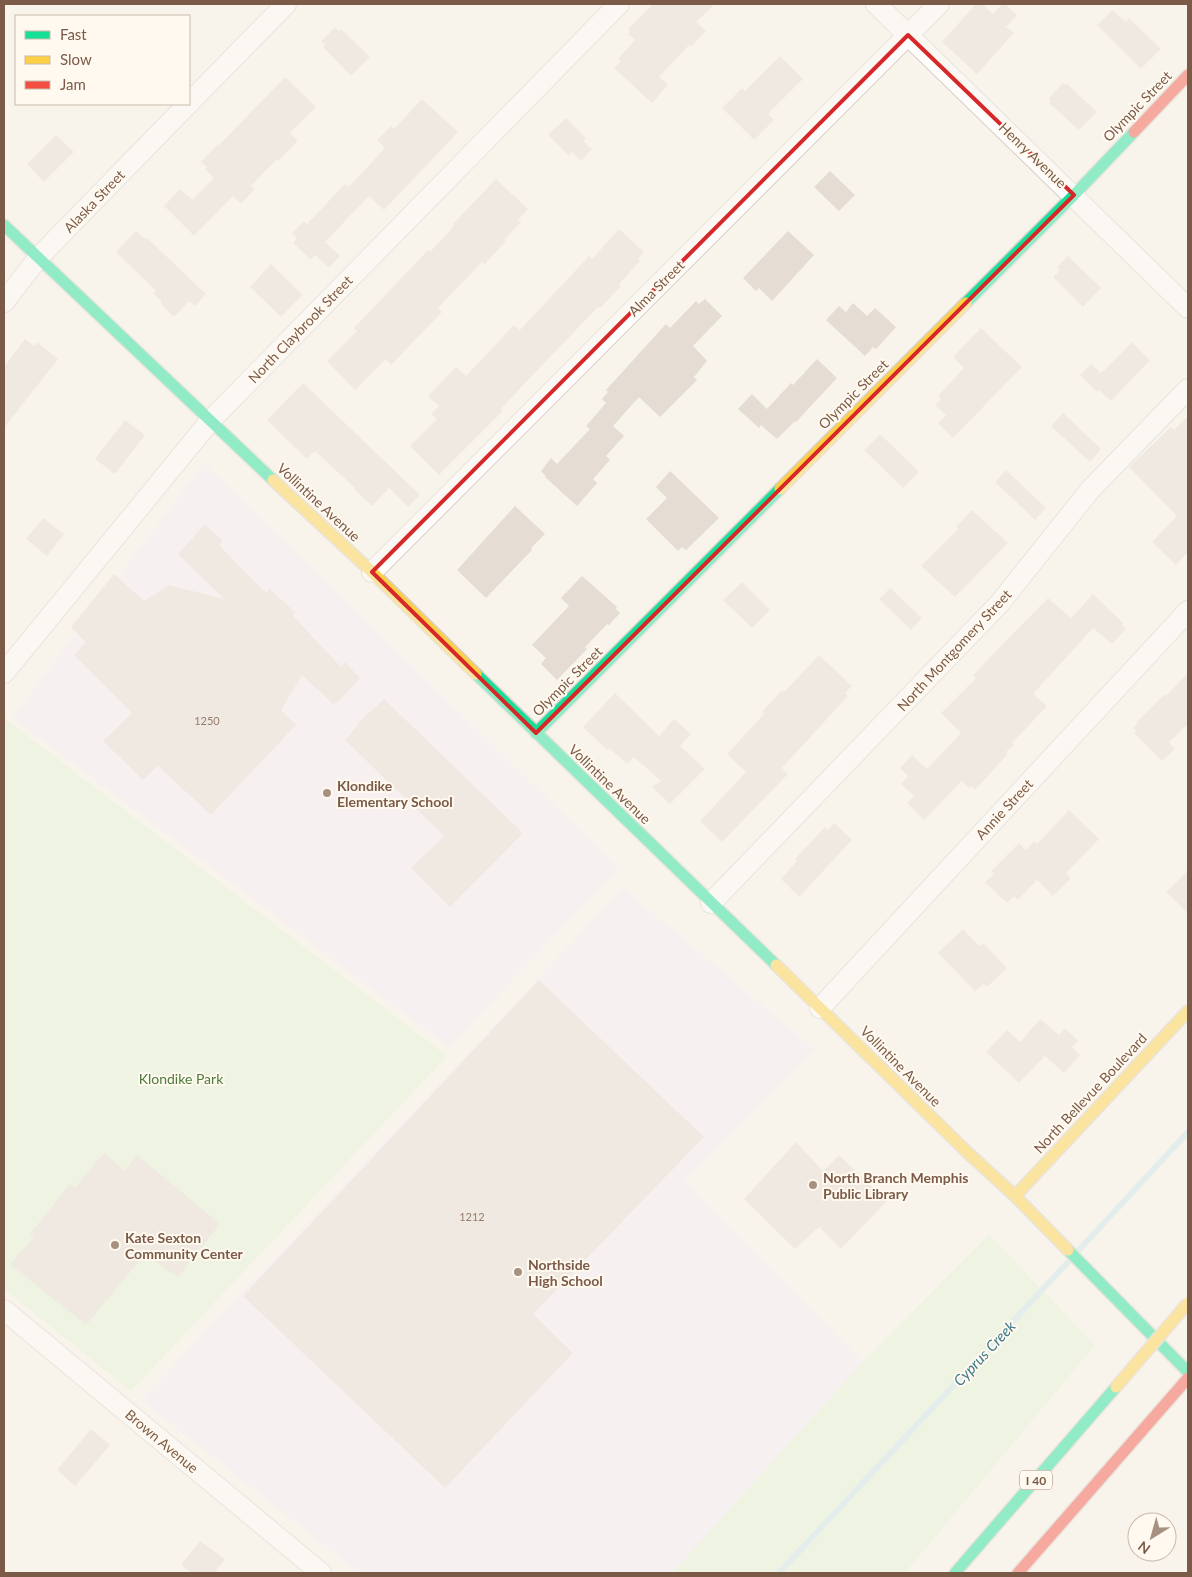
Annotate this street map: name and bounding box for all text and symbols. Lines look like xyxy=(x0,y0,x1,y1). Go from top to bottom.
legend xyxy=(15,15,190,105)
text: Fast xyxy=(60,25,87,43)
text: Slow xyxy=(60,50,92,68)
street label: Olympic Street xyxy=(1099,67,1175,145)
text: Jam xyxy=(60,75,86,93)
street label: Henry Avenue xyxy=(996,119,1070,191)
street label: Alaska Street xyxy=(60,166,128,236)
street label: Alma Street xyxy=(625,257,687,319)
street label: North Claybrook Street xyxy=(244,272,356,386)
street label: Olympic Street xyxy=(815,356,891,432)
street label: Vollintine Avenue xyxy=(274,459,364,545)
street label: North Montgomery Street xyxy=(893,586,1015,714)
street label: Olympic Street xyxy=(529,643,605,719)
house number: 1250 xyxy=(194,714,220,727)
street label: Vollintine Avenue xyxy=(565,741,655,827)
street label: Annie Street xyxy=(972,775,1036,843)
place label: Klondike Elementary School xyxy=(337,777,453,810)
marker: Klondike Elementary School xyxy=(321,787,333,799)
street label: Vollintine Avenue xyxy=(857,1022,945,1110)
street label: North Bellevue Boulevard xyxy=(1030,1029,1150,1157)
park label: Klondike Park xyxy=(139,1070,224,1087)
place label: North Branch Memphis Public Library xyxy=(823,1169,968,1202)
marker: North Branch Memphis Public Library xyxy=(807,1179,819,1191)
house number: 1212 xyxy=(459,1210,485,1223)
place label: Kate Sexton Community Center xyxy=(125,1229,244,1262)
marker: Kate Sexton Community Center xyxy=(109,1239,121,1251)
place label: Northside High School xyxy=(528,1256,603,1289)
marker: Northside High School xyxy=(512,1266,524,1278)
water label: Cyprus Creek xyxy=(949,1316,1019,1389)
street label: Brown Avenue xyxy=(122,1406,202,1476)
road number: I 40 xyxy=(1020,1470,1052,1490)
north arrow xyxy=(1127,1512,1177,1562)
text: N xyxy=(1134,1538,1153,1558)

